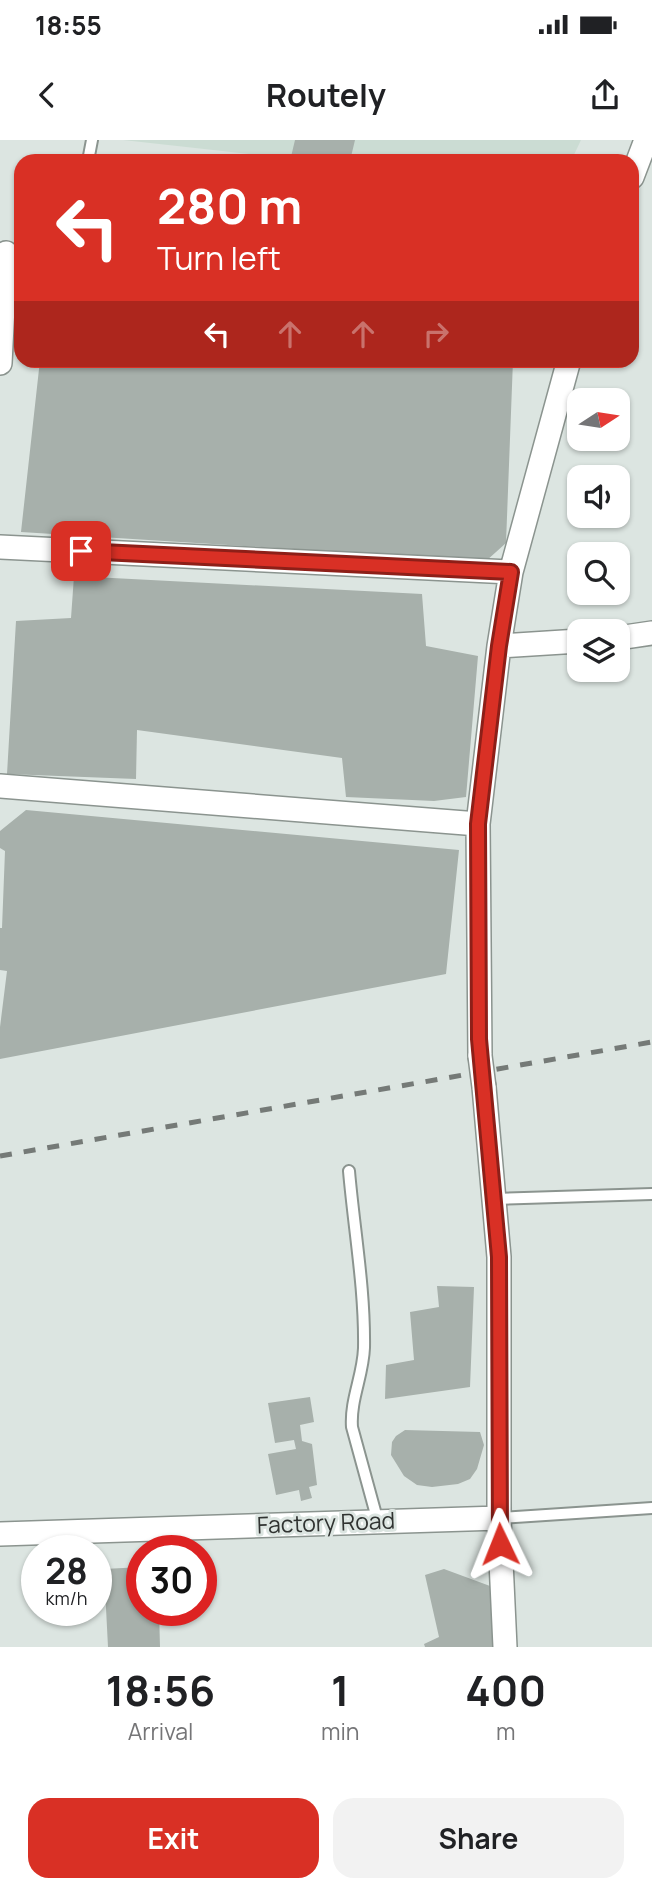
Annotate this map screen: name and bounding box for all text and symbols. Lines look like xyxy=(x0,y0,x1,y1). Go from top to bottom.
text: 18:55 xyxy=(35,7,102,43)
text: Routely xyxy=(266,73,386,117)
icon: back xyxy=(28,76,66,114)
icon: share xyxy=(586,76,624,114)
text: 280 m xyxy=(157,172,302,239)
icon: left xyxy=(42,182,133,273)
text: Turn left xyxy=(157,236,281,280)
icon: left xyxy=(198,315,236,353)
icon: ahead xyxy=(271,315,309,353)
icon: ahead xyxy=(344,315,382,353)
icon: right xyxy=(417,315,455,353)
north arrow xyxy=(567,388,630,452)
map controls xyxy=(567,388,630,682)
button: sound xyxy=(567,465,630,528)
pin xyxy=(51,521,111,581)
icon: arrive xyxy=(62,532,100,570)
button: search xyxy=(567,542,630,605)
button: layers xyxy=(567,619,630,682)
street label: Factory Road xyxy=(256,1504,396,1540)
position arrow xyxy=(463,1507,537,1581)
speed limit sign: 30 xyxy=(126,1535,217,1626)
text: 28 xyxy=(45,1547,88,1595)
text: km/h xyxy=(46,1586,87,1610)
text: 18:56 xyxy=(106,1661,215,1719)
text: 1 xyxy=(331,1661,349,1719)
text: 400 xyxy=(465,1661,546,1719)
text: Arrival xyxy=(128,1715,193,1747)
text: min xyxy=(321,1715,359,1747)
text: m xyxy=(496,1715,515,1747)
button: Exit xyxy=(28,1798,319,1878)
button: Share xyxy=(333,1798,624,1878)

